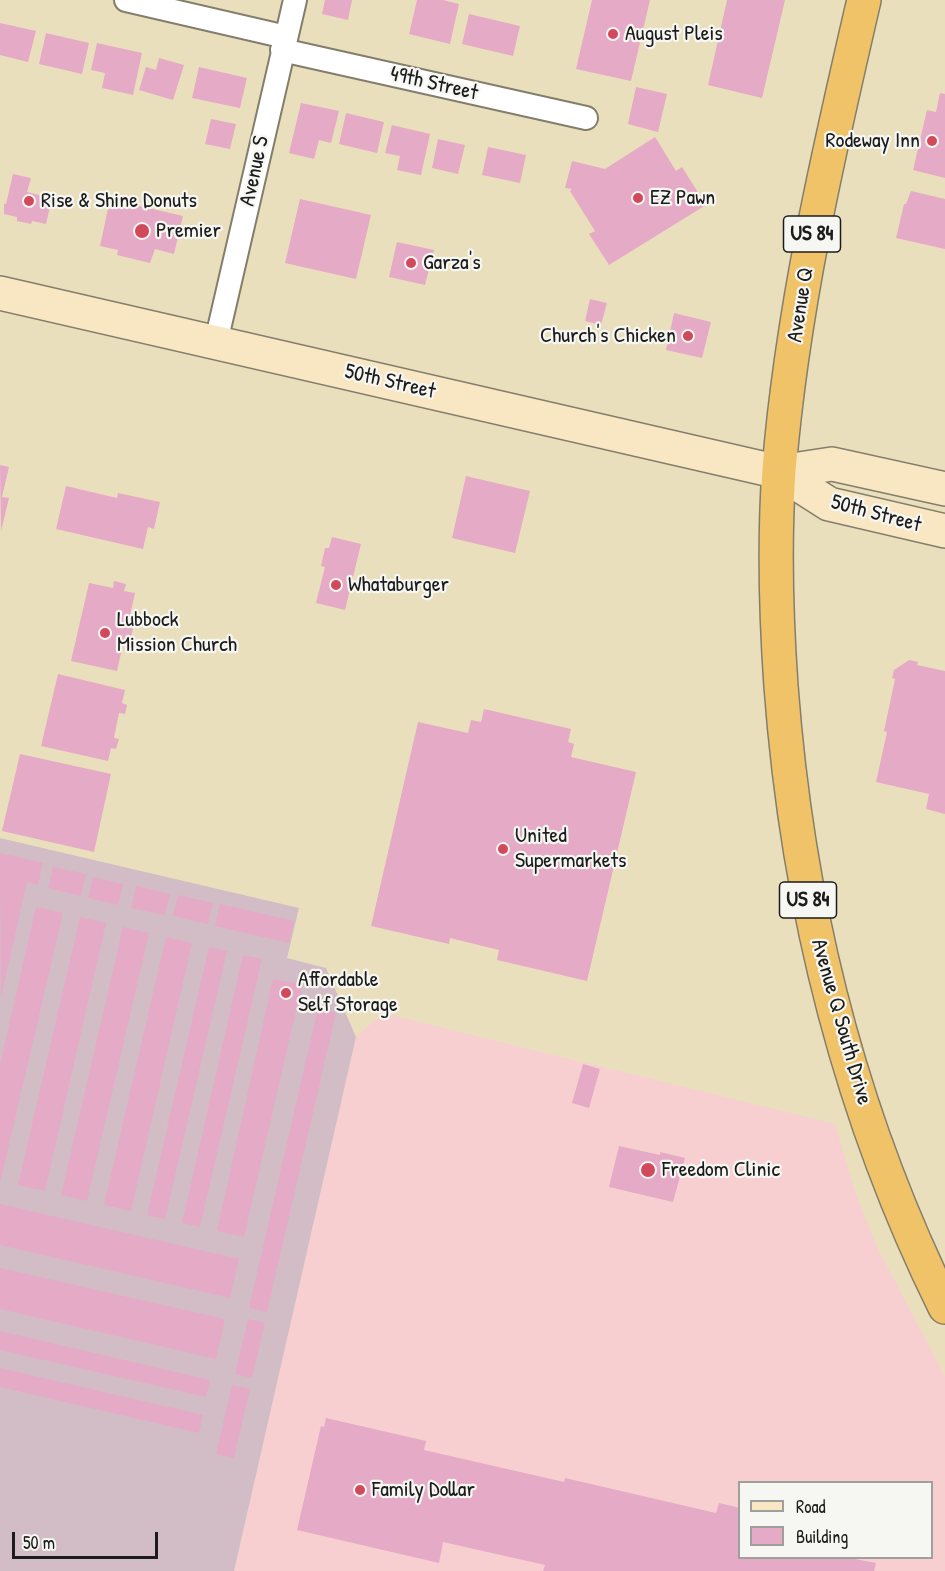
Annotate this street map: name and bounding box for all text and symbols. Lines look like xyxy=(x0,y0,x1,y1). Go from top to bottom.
place label: August Pleis xyxy=(625,21,723,47)
marker: August Pleis xyxy=(606,27,620,41)
street label: 49th Street xyxy=(387,61,481,107)
place label: Rodeway Inn xyxy=(826,128,920,154)
street label: Avenue S xyxy=(235,134,275,208)
marker: Rodeway Inn xyxy=(925,134,939,148)
place label: EZ Pawn xyxy=(650,185,715,211)
place label: Rise & Shine Donuts xyxy=(41,188,197,214)
marker: EZ Pawn xyxy=(631,191,645,205)
marker: Rise & Shine Donuts xyxy=(22,194,36,208)
road number: US 84 xyxy=(784,216,840,252)
place label: Premier xyxy=(156,218,221,244)
marker: Premier xyxy=(133,222,151,240)
place label: Garza's xyxy=(423,250,481,276)
marker: Garza's xyxy=(404,256,418,270)
street label: Avenue Q xyxy=(782,266,820,344)
place label: Church's Chicken xyxy=(540,323,676,349)
marker: Church's Chicken xyxy=(681,329,695,343)
street label: 50th Street xyxy=(342,359,438,405)
street label: 50th Street xyxy=(828,489,924,539)
place label: Whataburger xyxy=(348,572,449,598)
marker: Whataburger xyxy=(329,578,343,592)
place label: Lubbock Mission Church xyxy=(117,607,237,658)
marker: Lubbock Mission Church xyxy=(98,626,112,640)
place label: United Supermarkets xyxy=(515,823,627,874)
marker: United Supermarkets xyxy=(496,842,510,856)
road number: US 84 xyxy=(780,882,836,918)
street label: Avenue Q South Drive xyxy=(805,936,877,1108)
place label: Affordable Self Storage xyxy=(298,967,398,1018)
marker: Affordable Self Storage xyxy=(279,986,293,1000)
place label: Freedom Clinic xyxy=(662,1157,780,1183)
marker: Freedom Clinic xyxy=(639,1161,657,1179)
place label: Family Dollar xyxy=(372,1477,475,1503)
legend xyxy=(738,1481,933,1559)
marker: Family Dollar xyxy=(353,1483,367,1497)
text: Road xyxy=(796,1494,826,1519)
scale bar xyxy=(15,1520,160,1558)
text: Building xyxy=(796,1524,848,1549)
text: 50 m xyxy=(23,1530,55,1555)

